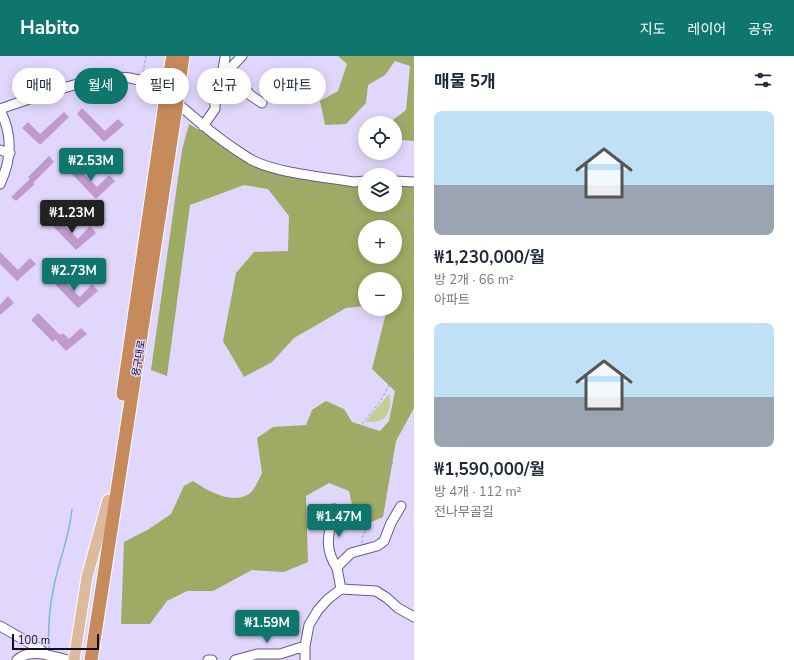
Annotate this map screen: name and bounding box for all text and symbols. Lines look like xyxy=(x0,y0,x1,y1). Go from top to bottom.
text: Habito xyxy=(20,15,79,41)
text: 지도 xyxy=(640,20,666,39)
text: 레이어 xyxy=(688,20,726,39)
text: 공유 xyxy=(748,20,774,39)
chip: 매매 xyxy=(12,68,66,104)
chip: 월세 xyxy=(74,68,128,104)
chip: 필터 xyxy=(136,68,189,104)
chip: 신규 xyxy=(197,68,251,104)
chip: 아파트 xyxy=(259,68,326,104)
icon: filters xyxy=(752,69,774,91)
text: 매물 5개 xyxy=(434,70,496,93)
map controls xyxy=(358,116,402,316)
button: locate xyxy=(358,116,402,160)
icon: home xyxy=(568,137,640,209)
pin: ₩2.53M xyxy=(58,148,124,182)
text: ₩2.53M xyxy=(68,152,114,170)
button: layers xyxy=(358,168,402,212)
pin: ₩1.23M xyxy=(39,200,105,234)
text: ₩1.23M xyxy=(49,204,95,222)
button: + xyxy=(358,220,402,264)
text: ₩1,230,000/월 xyxy=(434,246,545,269)
pin: ₩2.73M xyxy=(41,258,107,292)
text: ₩2.73M xyxy=(51,262,97,280)
text: 방 2개 · 66 m² xyxy=(434,271,514,289)
button: − xyxy=(358,272,402,316)
text: 아파트 xyxy=(434,291,470,309)
street label: 용구대로 xyxy=(129,339,149,377)
icon: home xyxy=(568,349,640,421)
text: ₩1,590,000/월 xyxy=(434,458,545,481)
text: 방 4개 · 112 m² xyxy=(434,483,522,501)
text: 전나무골길 xyxy=(434,503,494,521)
pin: ₩1.47M xyxy=(306,504,372,538)
text: ₩1.47M xyxy=(316,508,362,526)
pin: ₩1.59M xyxy=(234,610,300,644)
text: ₩1.59M xyxy=(244,614,290,632)
scale bar xyxy=(12,632,99,651)
text: 100 m xyxy=(18,633,50,648)

